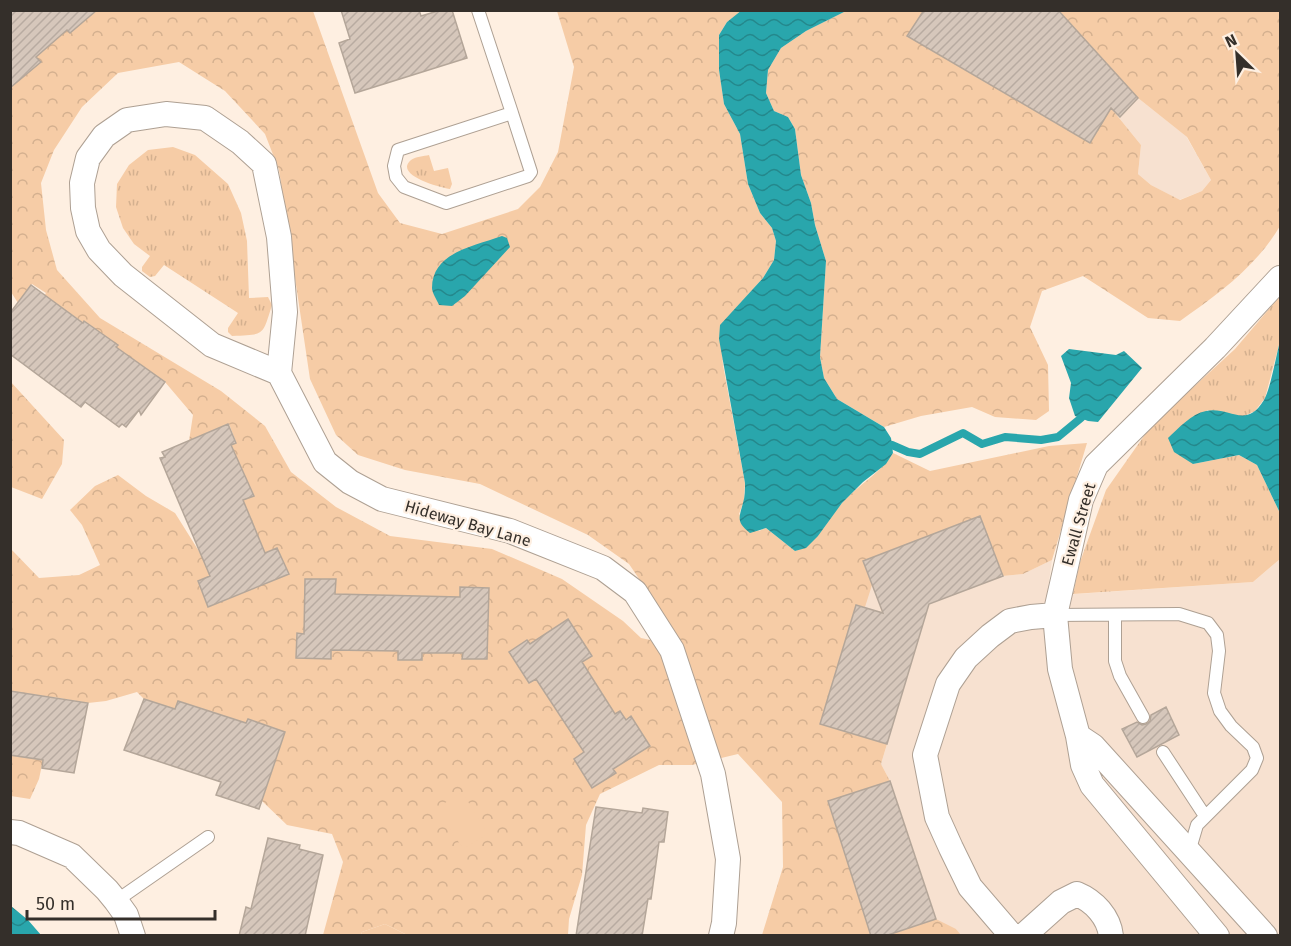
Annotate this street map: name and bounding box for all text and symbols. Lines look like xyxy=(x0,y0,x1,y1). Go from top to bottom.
north arrow xyxy=(1207,24,1267,84)
text: N xyxy=(1222,30,1240,52)
street label: Ewall Street xyxy=(1058,480,1099,568)
street label: Hideway Bay Lane xyxy=(403,496,533,551)
scale bar xyxy=(27,883,214,921)
text: 50 m xyxy=(36,893,75,915)

